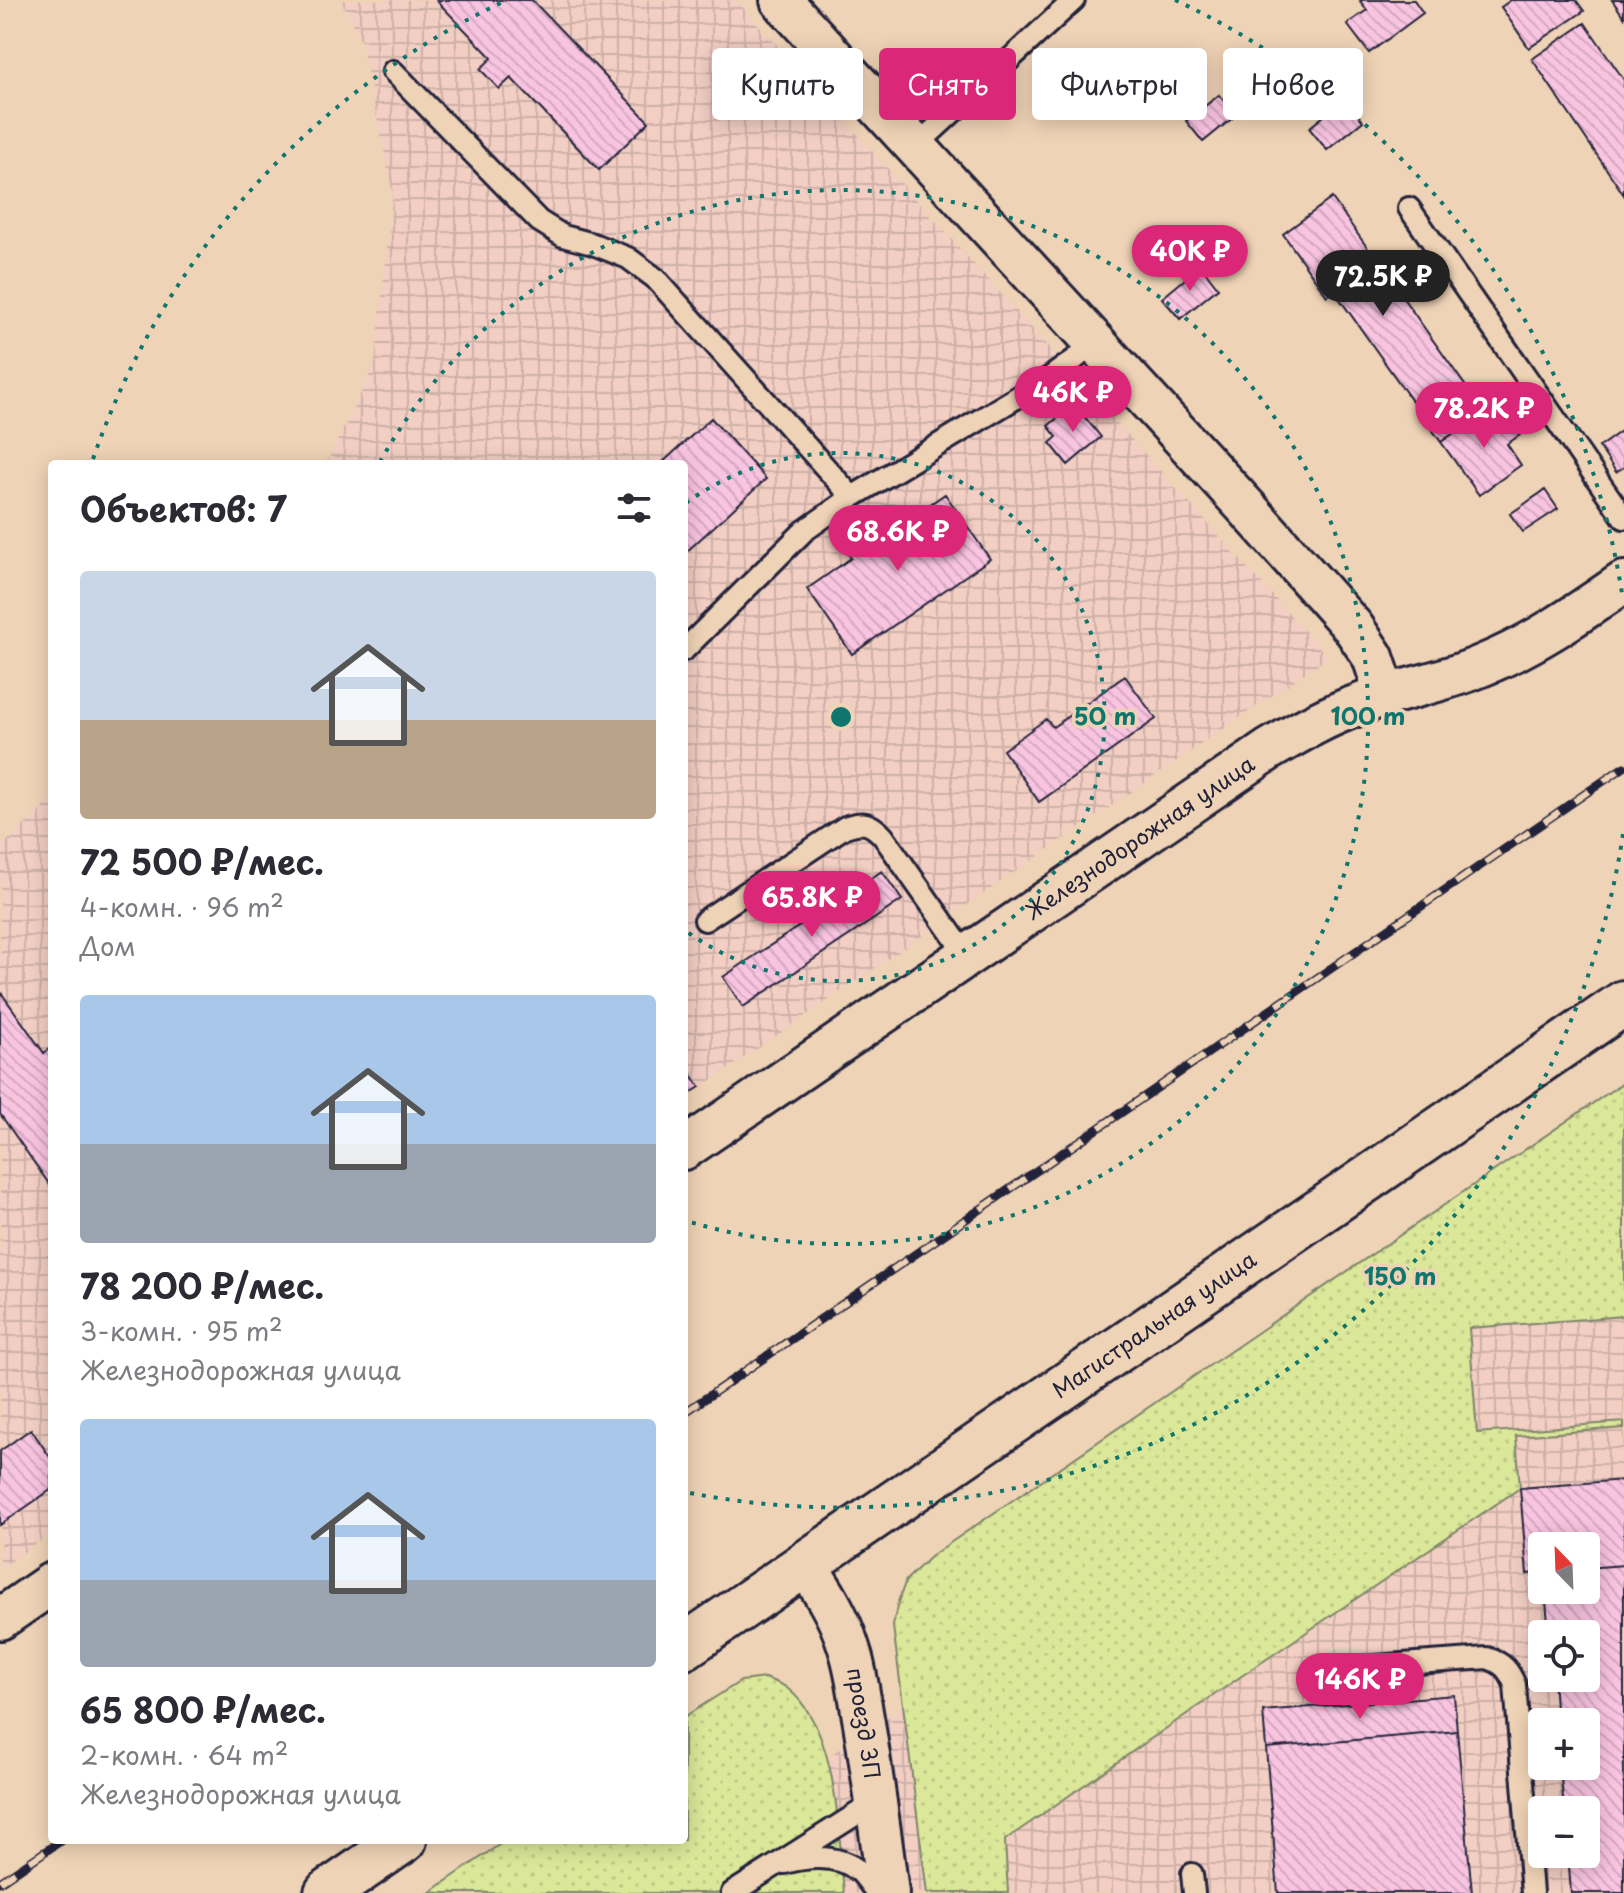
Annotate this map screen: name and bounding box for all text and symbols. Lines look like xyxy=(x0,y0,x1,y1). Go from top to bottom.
chip: Купить xyxy=(712,48,863,120)
chip: Снять xyxy=(879,48,1016,120)
chip: Фильтры xyxy=(1032,48,1207,120)
chip: Новое xyxy=(1223,48,1363,120)
pin: 40K ₽ xyxy=(1134,225,1246,293)
text: 40K ₽ xyxy=(1150,231,1230,270)
pin: 72.5K ₽ xyxy=(1309,250,1457,318)
text: 72.5K ₽ xyxy=(1334,256,1432,295)
pin: 46K ₽ xyxy=(1017,366,1129,434)
text: 46K ₽ xyxy=(1032,372,1114,411)
pin: 78.2K ₽ xyxy=(1410,382,1558,450)
text: 78.2K ₽ xyxy=(1433,388,1535,427)
text: Объектов: 7 xyxy=(80,482,287,534)
icon: filters xyxy=(612,486,656,530)
pin: 68.6K ₽ xyxy=(824,505,972,573)
text: 68.6K ₽ xyxy=(846,511,950,550)
icon: home xyxy=(296,623,440,767)
text: 50 m xyxy=(1074,697,1136,733)
text: 100 m xyxy=(1331,697,1405,733)
centre of rings xyxy=(827,703,855,731)
street label: Железнодорожная улица xyxy=(1018,746,1261,927)
text: 72 500 ₽/мес. xyxy=(80,835,324,887)
pin: 65.8K ₽ xyxy=(738,871,886,939)
text: 65.8K ₽ xyxy=(761,877,863,916)
text: 4-комн. · 96 m² xyxy=(80,887,284,926)
text: Дом xyxy=(80,926,136,965)
icon: home xyxy=(296,1047,440,1191)
street label: Магистральная улица xyxy=(1045,1242,1262,1405)
text: 150 m xyxy=(1364,1257,1436,1293)
text: 78 200 ₽/мес. xyxy=(80,1259,324,1311)
text: 3-комн. · 95 m² xyxy=(80,1311,283,1350)
text: Железнодорожная улица xyxy=(80,1350,401,1389)
icon: home xyxy=(296,1471,440,1615)
north arrow xyxy=(1528,1532,1600,1604)
map controls xyxy=(1528,1532,1600,1868)
button: locate xyxy=(1528,1620,1600,1692)
pin: 146K ₽ xyxy=(1295,1653,1425,1721)
text: 146K ₽ xyxy=(1314,1659,1406,1698)
street label: проезд 3П xyxy=(840,1664,890,1781)
text: 65 800 ₽/мес. xyxy=(80,1683,326,1735)
button: + xyxy=(1528,1708,1600,1780)
text: 2-комн. · 64 m² xyxy=(80,1735,288,1774)
text: Железнодорожная улица xyxy=(80,1774,401,1813)
button: − xyxy=(1528,1796,1600,1868)

